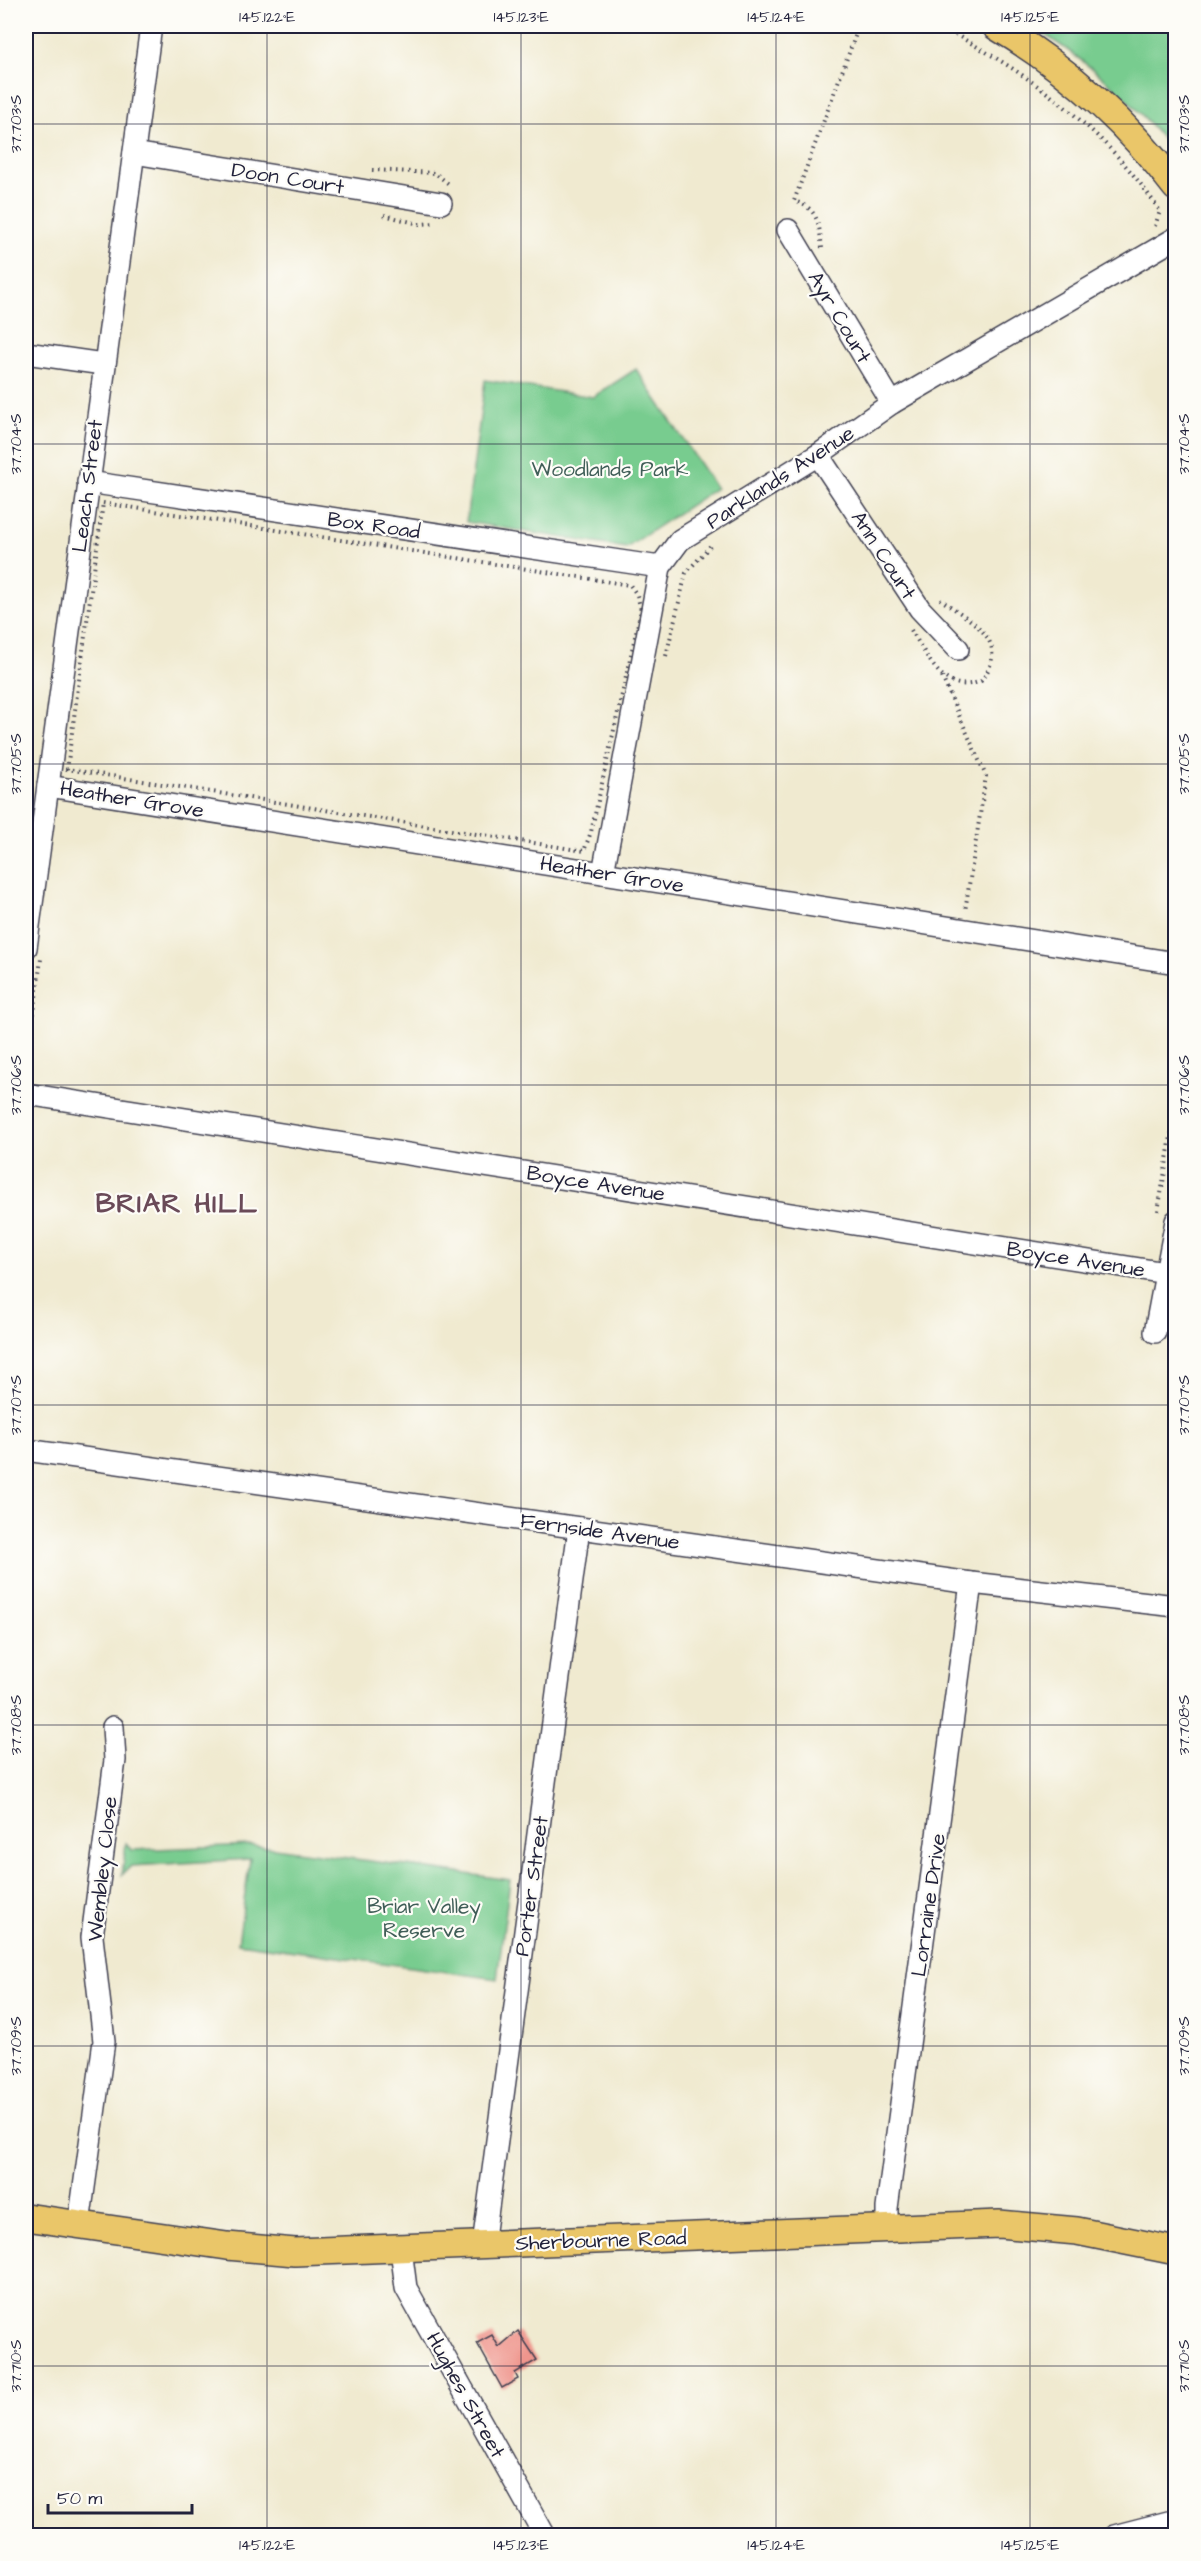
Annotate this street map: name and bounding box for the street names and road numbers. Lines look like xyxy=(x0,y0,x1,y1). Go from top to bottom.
street label: Doon Court xyxy=(230,155,347,202)
street label: Ayr Court xyxy=(799,266,879,370)
street label: Leach Street xyxy=(65,418,110,554)
street label: Parklands Avenue xyxy=(701,419,860,536)
street label: Box Road xyxy=(326,505,422,546)
street label: Ann Court xyxy=(844,505,923,606)
street label: Heather Grove xyxy=(58,774,206,825)
street label: Heather Grove xyxy=(538,849,686,900)
street label: Boyce Avenue xyxy=(524,1158,667,1211)
street label: Boyce Avenue xyxy=(1004,1234,1147,1287)
street label: Fernside Avenue xyxy=(518,1506,681,1557)
street label: Wembley Close xyxy=(80,1795,127,1943)
street label: Porter Street xyxy=(507,1814,556,1958)
street label: Lorraine Drive xyxy=(904,1832,953,1979)
street label: Sherbourne Road xyxy=(515,2223,687,2258)
street label: Hughes Street xyxy=(417,2327,512,2465)

